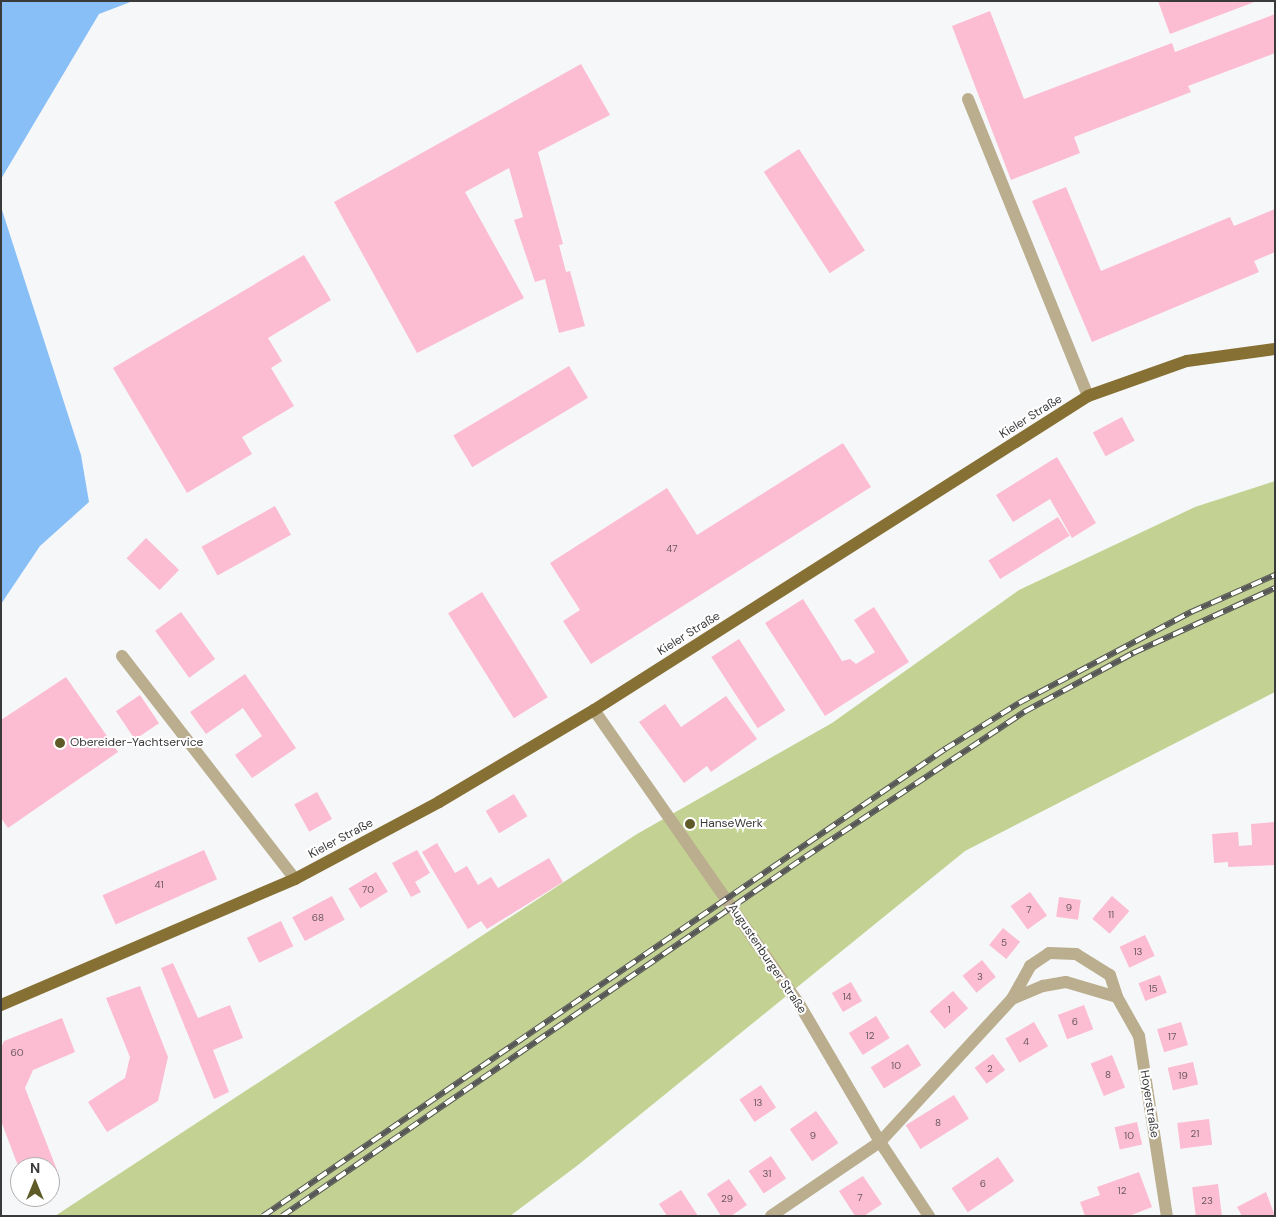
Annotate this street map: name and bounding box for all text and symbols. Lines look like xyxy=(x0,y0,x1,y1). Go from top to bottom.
street label: Kieler Straße xyxy=(997,392,1065,442)
house number: 47 xyxy=(666,543,678,555)
street label: Kieler Straße xyxy=(655,609,723,659)
place label: Obereider-Yachtservice xyxy=(70,736,203,750)
marker: Obereider-Yachtservice xyxy=(54,737,66,749)
street label: Kieler Straße xyxy=(306,816,376,862)
place label: HanseWerk xyxy=(700,817,763,831)
marker: HanseWerk xyxy=(684,818,696,830)
house number: 41 xyxy=(154,879,164,891)
house number: 70 xyxy=(362,884,374,896)
street label: Augustenburger Straße xyxy=(725,901,809,1017)
house number: 9 xyxy=(1066,902,1072,914)
house number: 7 xyxy=(1026,904,1032,916)
house number: 11 xyxy=(1108,909,1114,921)
house number: 68 xyxy=(312,912,324,924)
house number: 5 xyxy=(1001,937,1007,949)
house number: 13 xyxy=(1133,946,1143,958)
house number: 3 xyxy=(977,971,983,983)
house number: 15 xyxy=(1148,983,1158,995)
house number: 14 xyxy=(842,991,852,1003)
house number: 1 xyxy=(947,1004,951,1016)
house number: 6 xyxy=(1072,1016,1078,1028)
house number: 12 xyxy=(866,1030,874,1042)
house number: 17 xyxy=(1168,1031,1176,1043)
house number: 4 xyxy=(1023,1036,1029,1048)
house number: 60 xyxy=(10,1047,24,1059)
house number: 10 xyxy=(891,1060,901,1072)
house number: 2 xyxy=(987,1063,993,1075)
house number: 8 xyxy=(1105,1069,1111,1081)
street label: Hoyerstraße xyxy=(1137,1069,1161,1139)
house number: 19 xyxy=(1178,1070,1188,1082)
house number: 13 xyxy=(753,1097,763,1109)
house number: 8 xyxy=(935,1117,941,1129)
house number: 21 xyxy=(1191,1128,1199,1140)
house number: 9 xyxy=(810,1130,816,1142)
house number: 10 xyxy=(1124,1130,1134,1142)
north arrow xyxy=(10,1157,60,1207)
text: N xyxy=(30,1159,40,1177)
house number: 31 xyxy=(763,1168,771,1180)
house number: 6 xyxy=(980,1178,986,1190)
house number: 12 xyxy=(1118,1185,1126,1197)
house number: 7 xyxy=(857,1192,863,1204)
house number: 29 xyxy=(721,1193,733,1205)
house number: 23 xyxy=(1201,1195,1213,1207)

